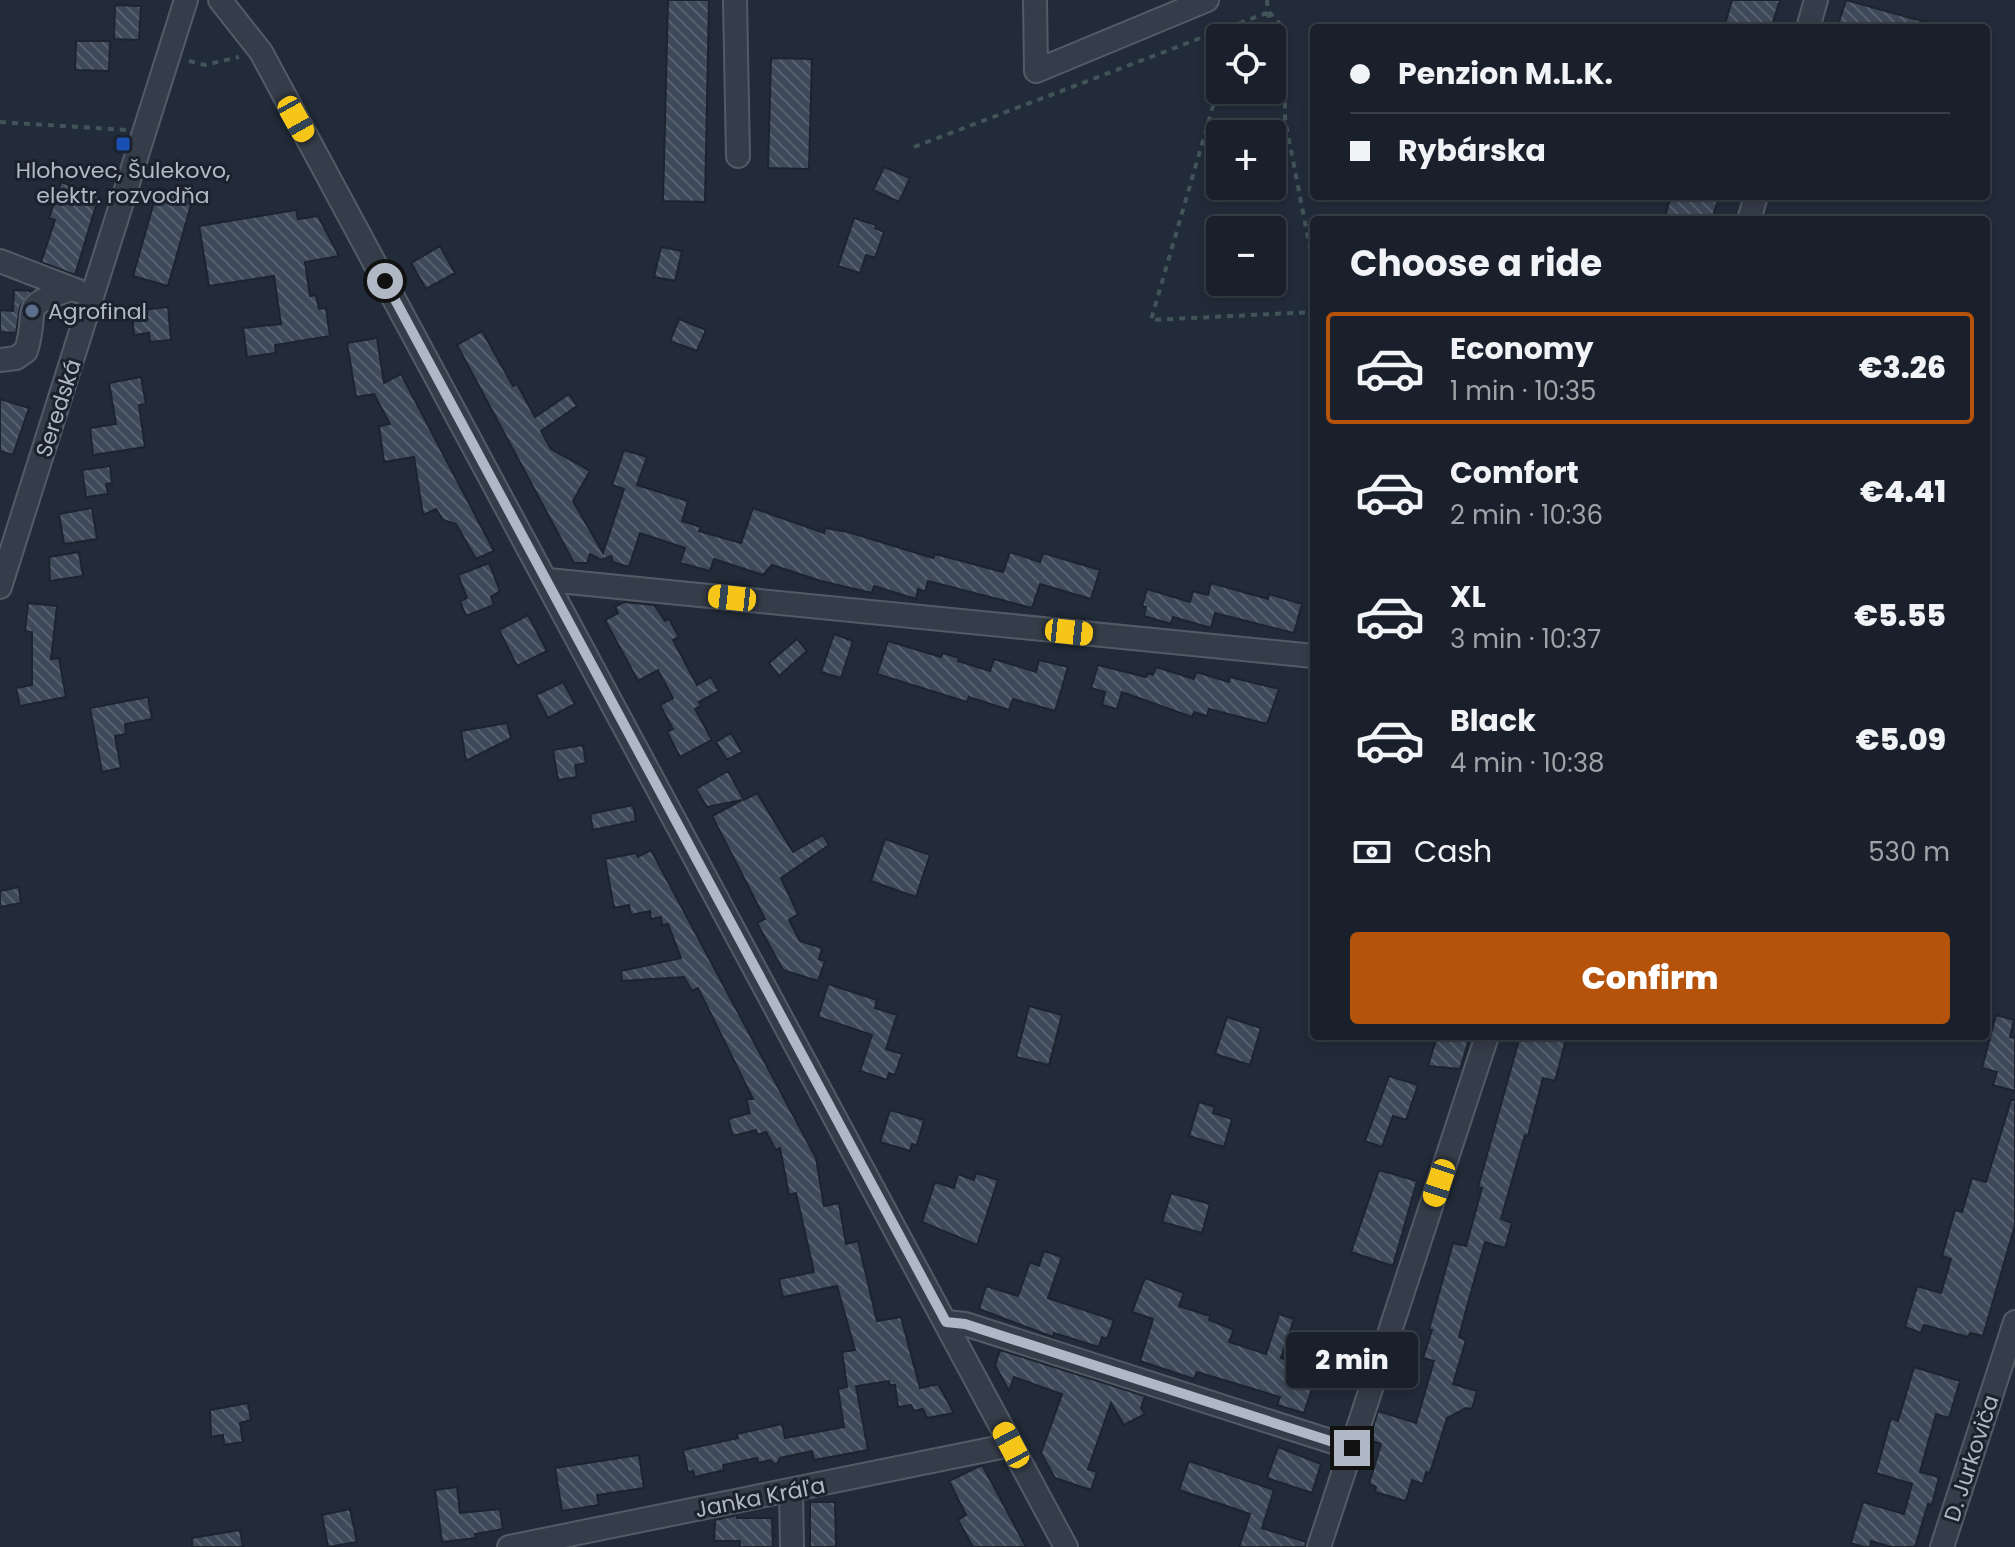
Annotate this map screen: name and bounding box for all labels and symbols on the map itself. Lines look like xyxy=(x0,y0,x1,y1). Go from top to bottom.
car xyxy=(274,92,318,146)
marker: Hlohovec, Šulekovo, elektr. rozvodňa xyxy=(114,135,132,153)
place label: Hlohovec, Šulekovo, elektr. rozvodňa xyxy=(16,155,230,211)
route start xyxy=(367,263,403,299)
place label: Agrofinal xyxy=(48,296,147,327)
marker: Agrofinal xyxy=(23,302,41,320)
street label: Seredská xyxy=(28,355,89,461)
car xyxy=(707,584,757,612)
car xyxy=(1044,618,1094,646)
car xyxy=(1420,1156,1458,1210)
callout: 2 min xyxy=(1286,1332,1418,1388)
street label: D. Jurkoviča xyxy=(1936,1391,2007,1525)
car xyxy=(989,1418,1033,1472)
route end xyxy=(1334,1430,1370,1466)
street label: Janka Kráľa xyxy=(692,1470,828,1525)

